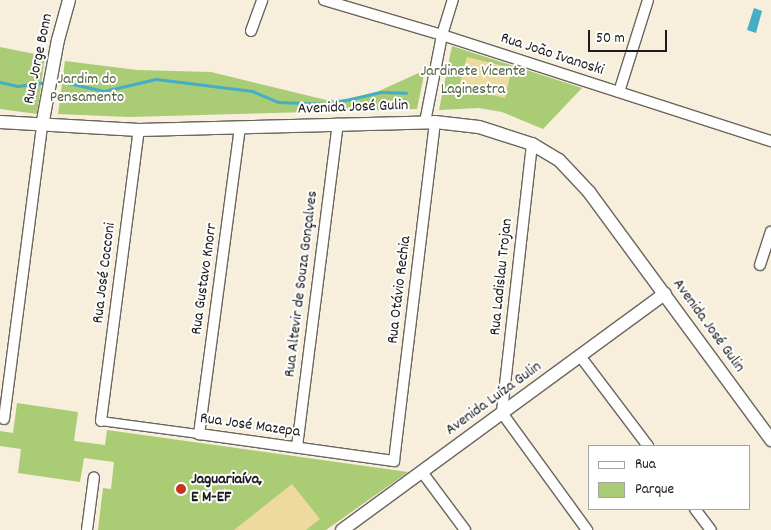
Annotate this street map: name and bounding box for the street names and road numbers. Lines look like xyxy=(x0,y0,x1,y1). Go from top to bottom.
street label: Rua Jorge Bonn xyxy=(20,12,58,106)
street label: Rua João Ivanoski xyxy=(498,29,606,81)
street label: Avenida José Gulin xyxy=(297,96,409,120)
street label: Rua Altevir de Souza Gonçalves xyxy=(281,190,323,378)
street label: Rua Ladislau Trojan xyxy=(486,218,518,336)
street label: Rua José Cocconi xyxy=(89,221,121,325)
street label: Rua Gustavo Knorr xyxy=(188,222,222,336)
street label: Rua Otávio Rechia xyxy=(384,235,416,345)
street label: Avenida José Gulin xyxy=(668,276,748,376)
street label: Avenida Luíza Gulin xyxy=(442,358,546,440)
street label: Rua José Mazepa xyxy=(199,409,301,443)

